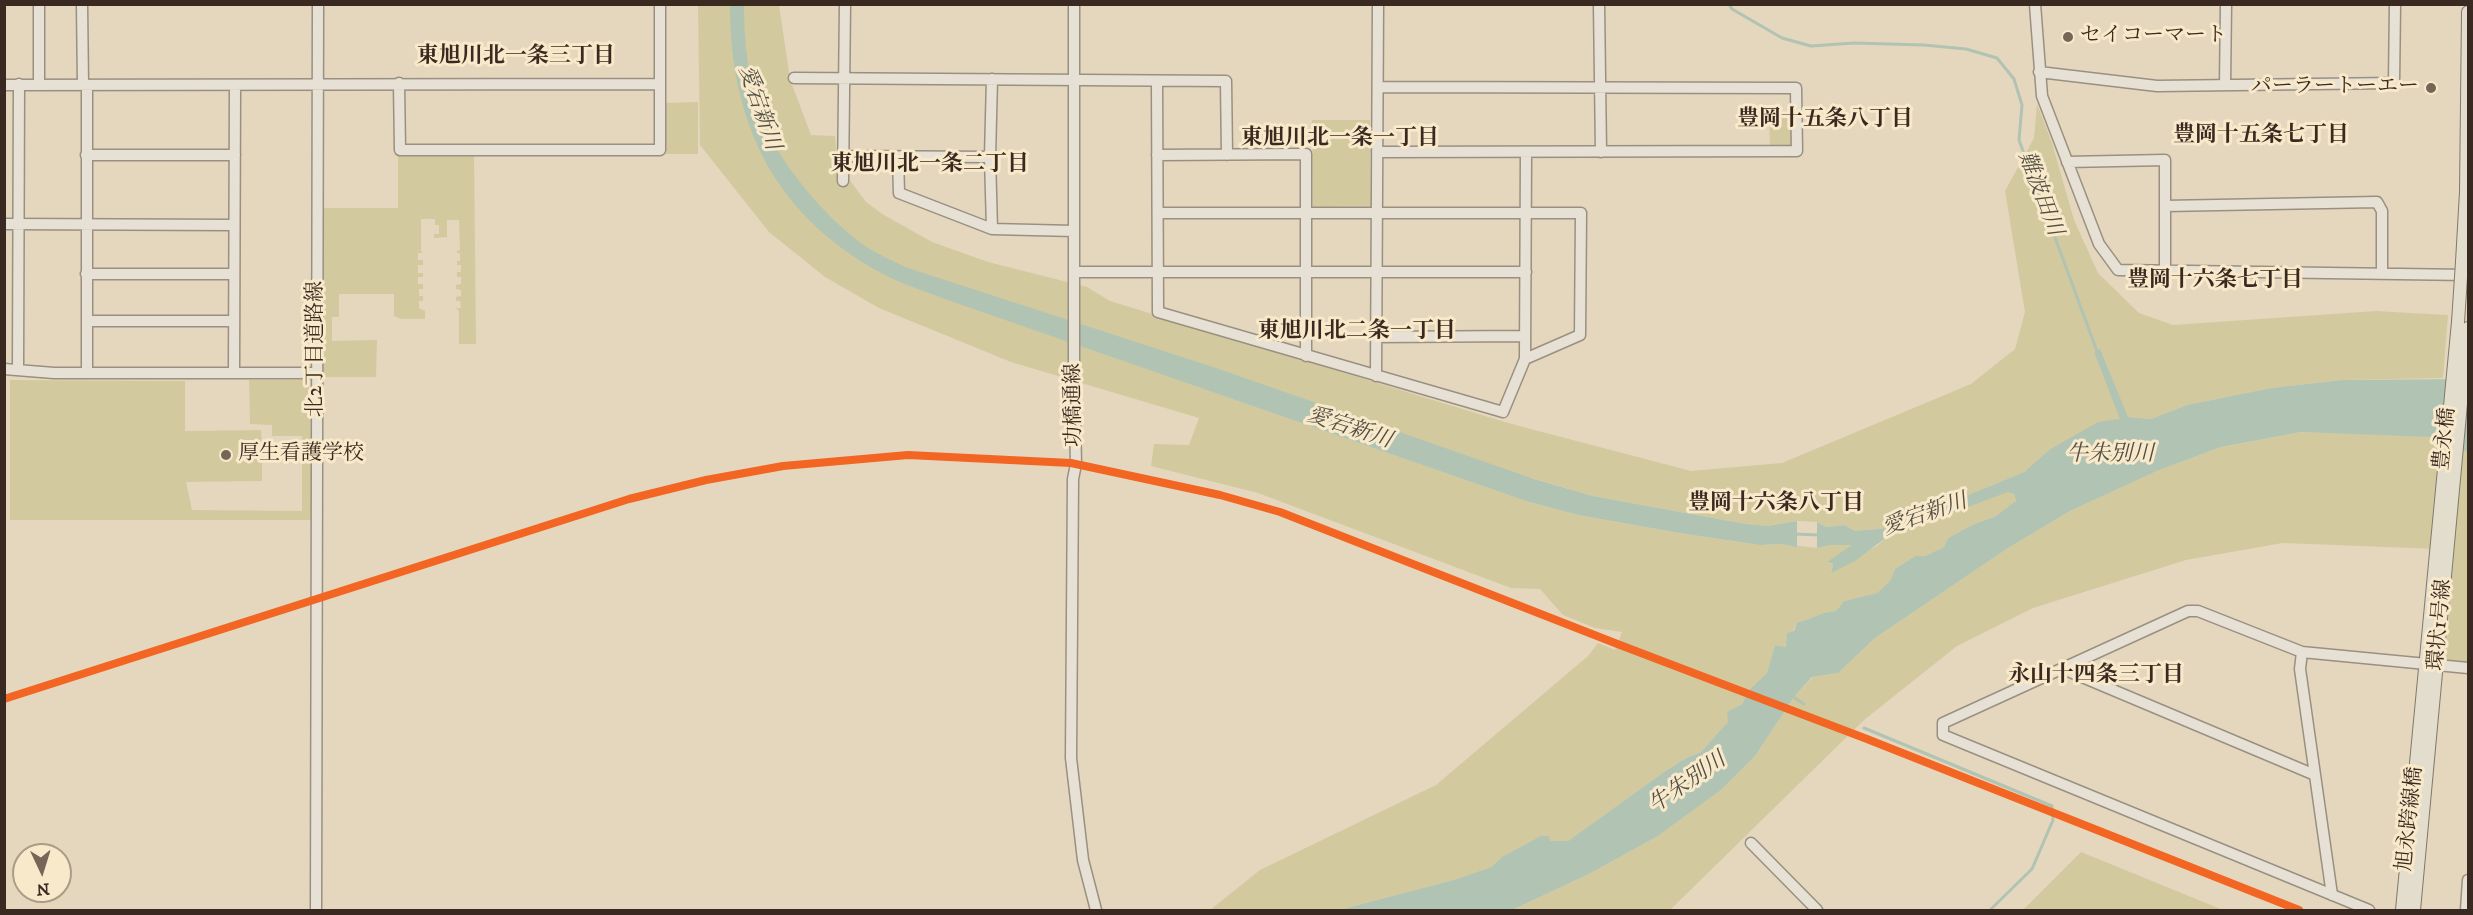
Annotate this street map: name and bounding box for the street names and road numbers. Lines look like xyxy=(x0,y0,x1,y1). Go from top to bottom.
street label: 北2丁目道路線 xyxy=(304,281,330,417)
street label: 功橋通線 xyxy=(1062,363,1088,447)
street label: 豊永橋 xyxy=(2430,406,2462,472)
street label: 環状1号線 xyxy=(2424,578,2458,672)
street label: 旭永跨線橋 xyxy=(2393,765,2429,873)

